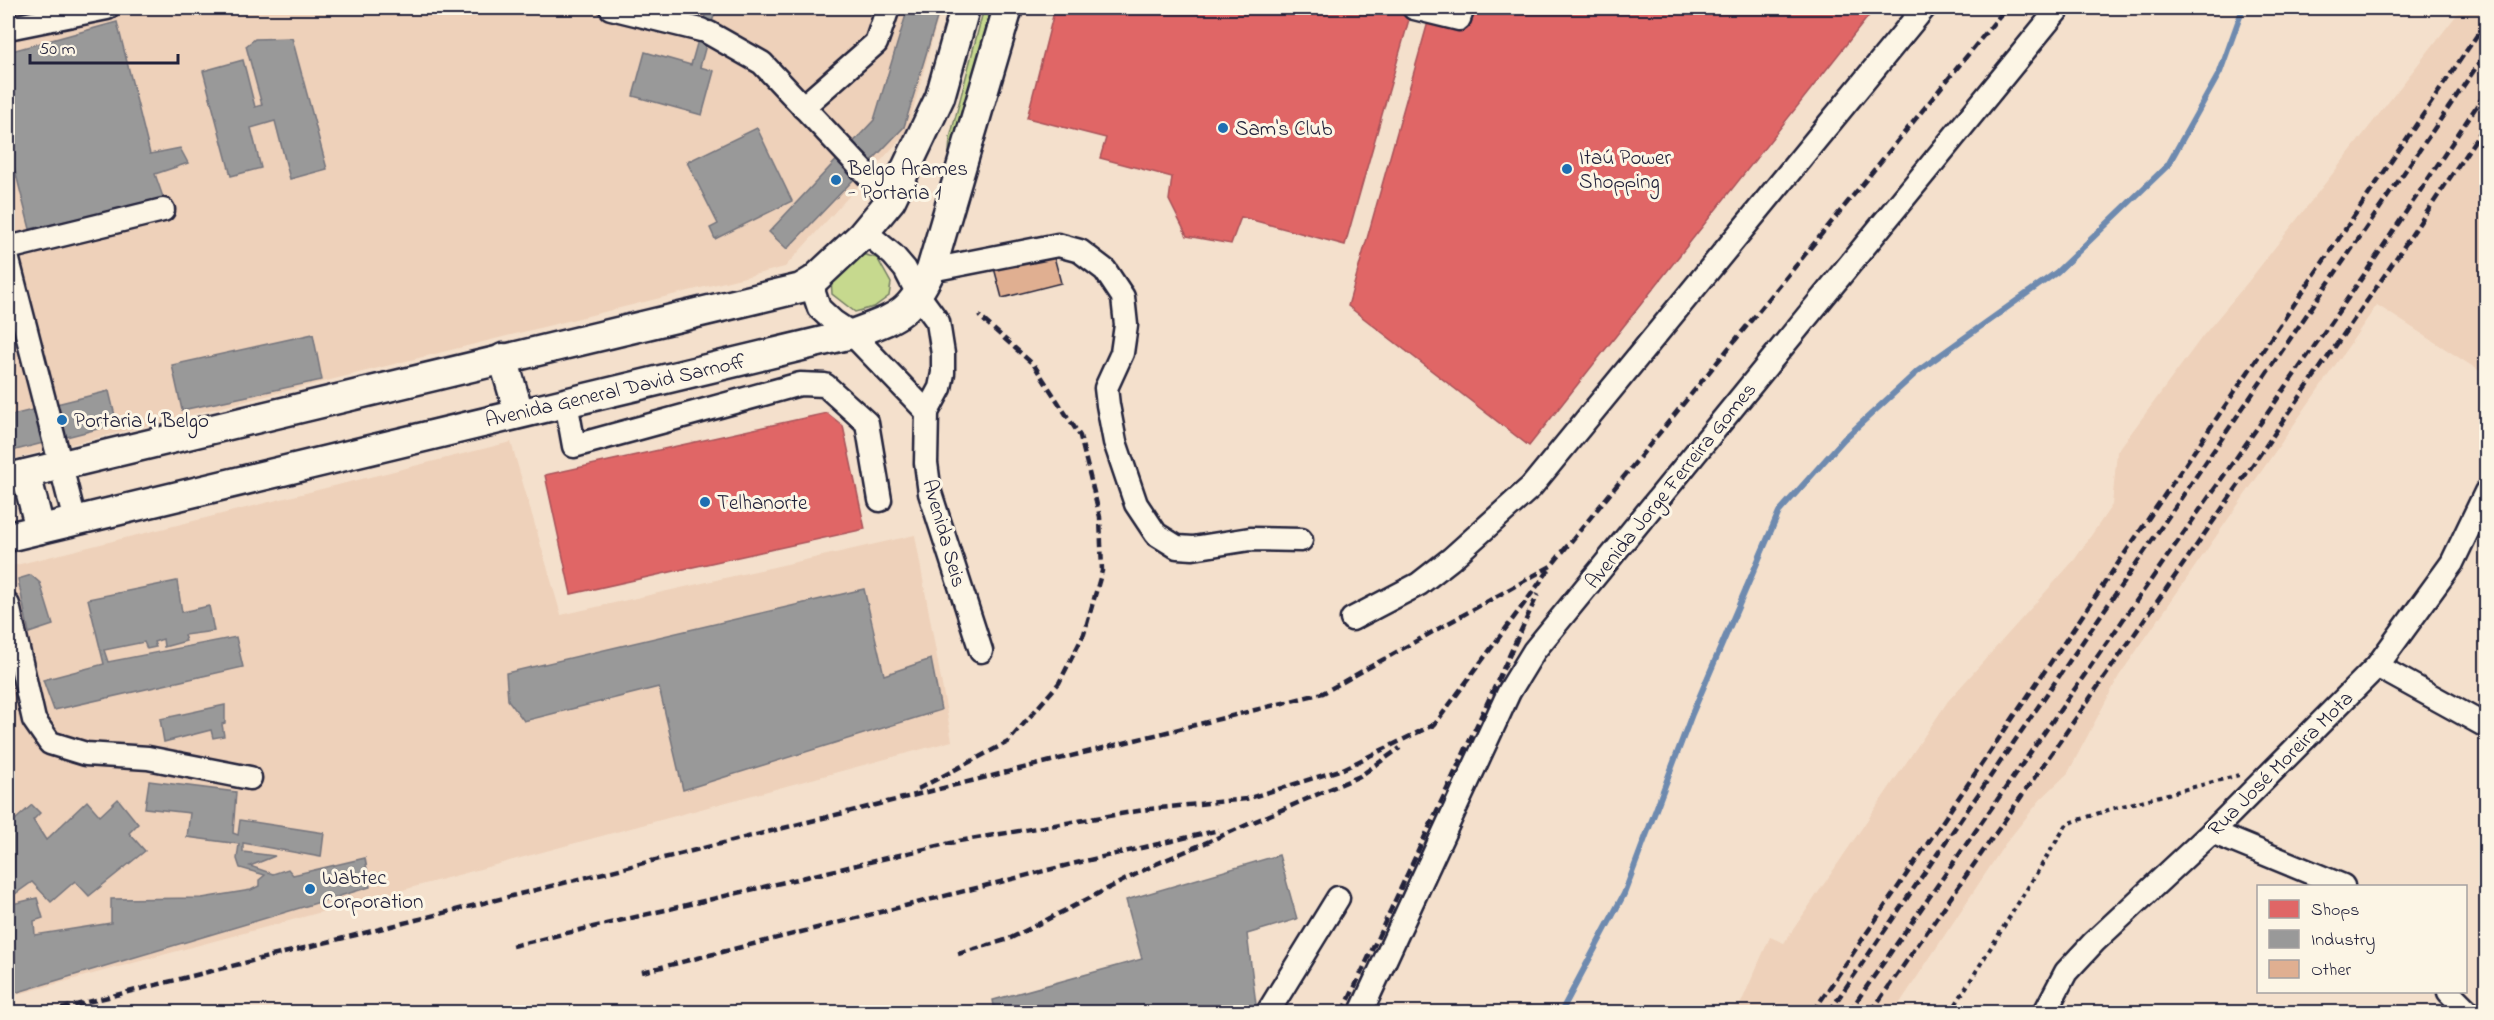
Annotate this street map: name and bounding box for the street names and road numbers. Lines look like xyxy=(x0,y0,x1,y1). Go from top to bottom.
street label: Avenida General David Sarnoff xyxy=(483,347,749,436)
street label: Avenida Jorge Ferreira Gomes xyxy=(1579,376,1766,597)
street label: Avenida Seis xyxy=(913,476,973,591)
street label: Rua José Moreira Mota xyxy=(2202,685,2361,844)

